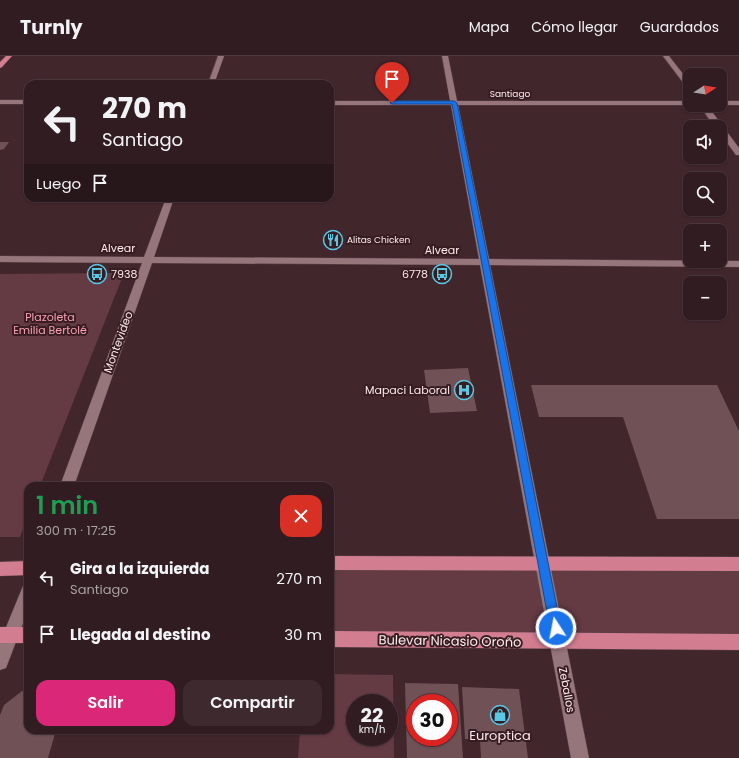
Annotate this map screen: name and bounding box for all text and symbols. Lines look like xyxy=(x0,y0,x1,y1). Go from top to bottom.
text: Turnly xyxy=(20,14,83,41)
text: Mapa xyxy=(469,17,509,37)
text: Cómo llegar xyxy=(531,17,618,37)
text: Guardados xyxy=(640,17,719,37)
pin xyxy=(375,62,409,103)
icon: arrive xyxy=(381,68,403,90)
north arrow xyxy=(683,68,727,112)
map controls xyxy=(683,68,727,320)
street label: Santiago xyxy=(490,88,531,100)
text: 270 m xyxy=(102,89,187,128)
icon: left xyxy=(36,96,88,148)
button: sound xyxy=(683,120,727,164)
text: Santiago xyxy=(102,127,183,152)
icon: arrive xyxy=(89,172,111,194)
button: search xyxy=(683,172,727,216)
text: Luego xyxy=(36,173,81,194)
button: + xyxy=(683,224,727,268)
restaurant icon: Alitas Chicken xyxy=(322,229,344,251)
place label: Alitas Chicken xyxy=(347,234,411,246)
street label: Alvear xyxy=(101,240,135,256)
street label: Alvear xyxy=(425,242,459,258)
bus stop icon: 7938 xyxy=(86,263,108,285)
bus stop icon: 6778 xyxy=(431,263,453,285)
place label: 7938 xyxy=(111,266,137,282)
place label: 6778 xyxy=(402,266,428,282)
button: − xyxy=(683,276,727,320)
park label: Plazoleta Emilia Bertolé xyxy=(13,309,87,338)
street label: Montevideo xyxy=(99,309,137,375)
hospital icon: Mapaci Laboral xyxy=(453,379,475,401)
place label: Mapaci Laboral xyxy=(365,382,450,398)
text: 1 min xyxy=(36,489,98,522)
button: close xyxy=(280,495,322,537)
text: 300 m · 17:25 xyxy=(36,521,116,540)
text: Gira a la izquierda xyxy=(70,558,209,579)
icon: left xyxy=(36,567,58,589)
text: 270 m xyxy=(276,568,322,589)
text: Santiago xyxy=(70,580,129,599)
position arrow xyxy=(535,607,577,649)
icon: arrive xyxy=(36,623,58,645)
text: Llegada al destino xyxy=(70,624,211,645)
text: 30 m xyxy=(284,624,322,645)
street label: Bulevar Nicasio Oroño xyxy=(378,630,522,652)
street label: Zeballos xyxy=(555,666,579,714)
button: Salir xyxy=(36,680,175,726)
button: Compartir xyxy=(183,680,322,726)
speed limit sign: 30 xyxy=(406,694,458,746)
text: 22 xyxy=(361,701,383,729)
shop icon: Europtica xyxy=(489,704,511,726)
text: km/h xyxy=(359,722,385,737)
place label: Europtica xyxy=(469,726,531,745)

